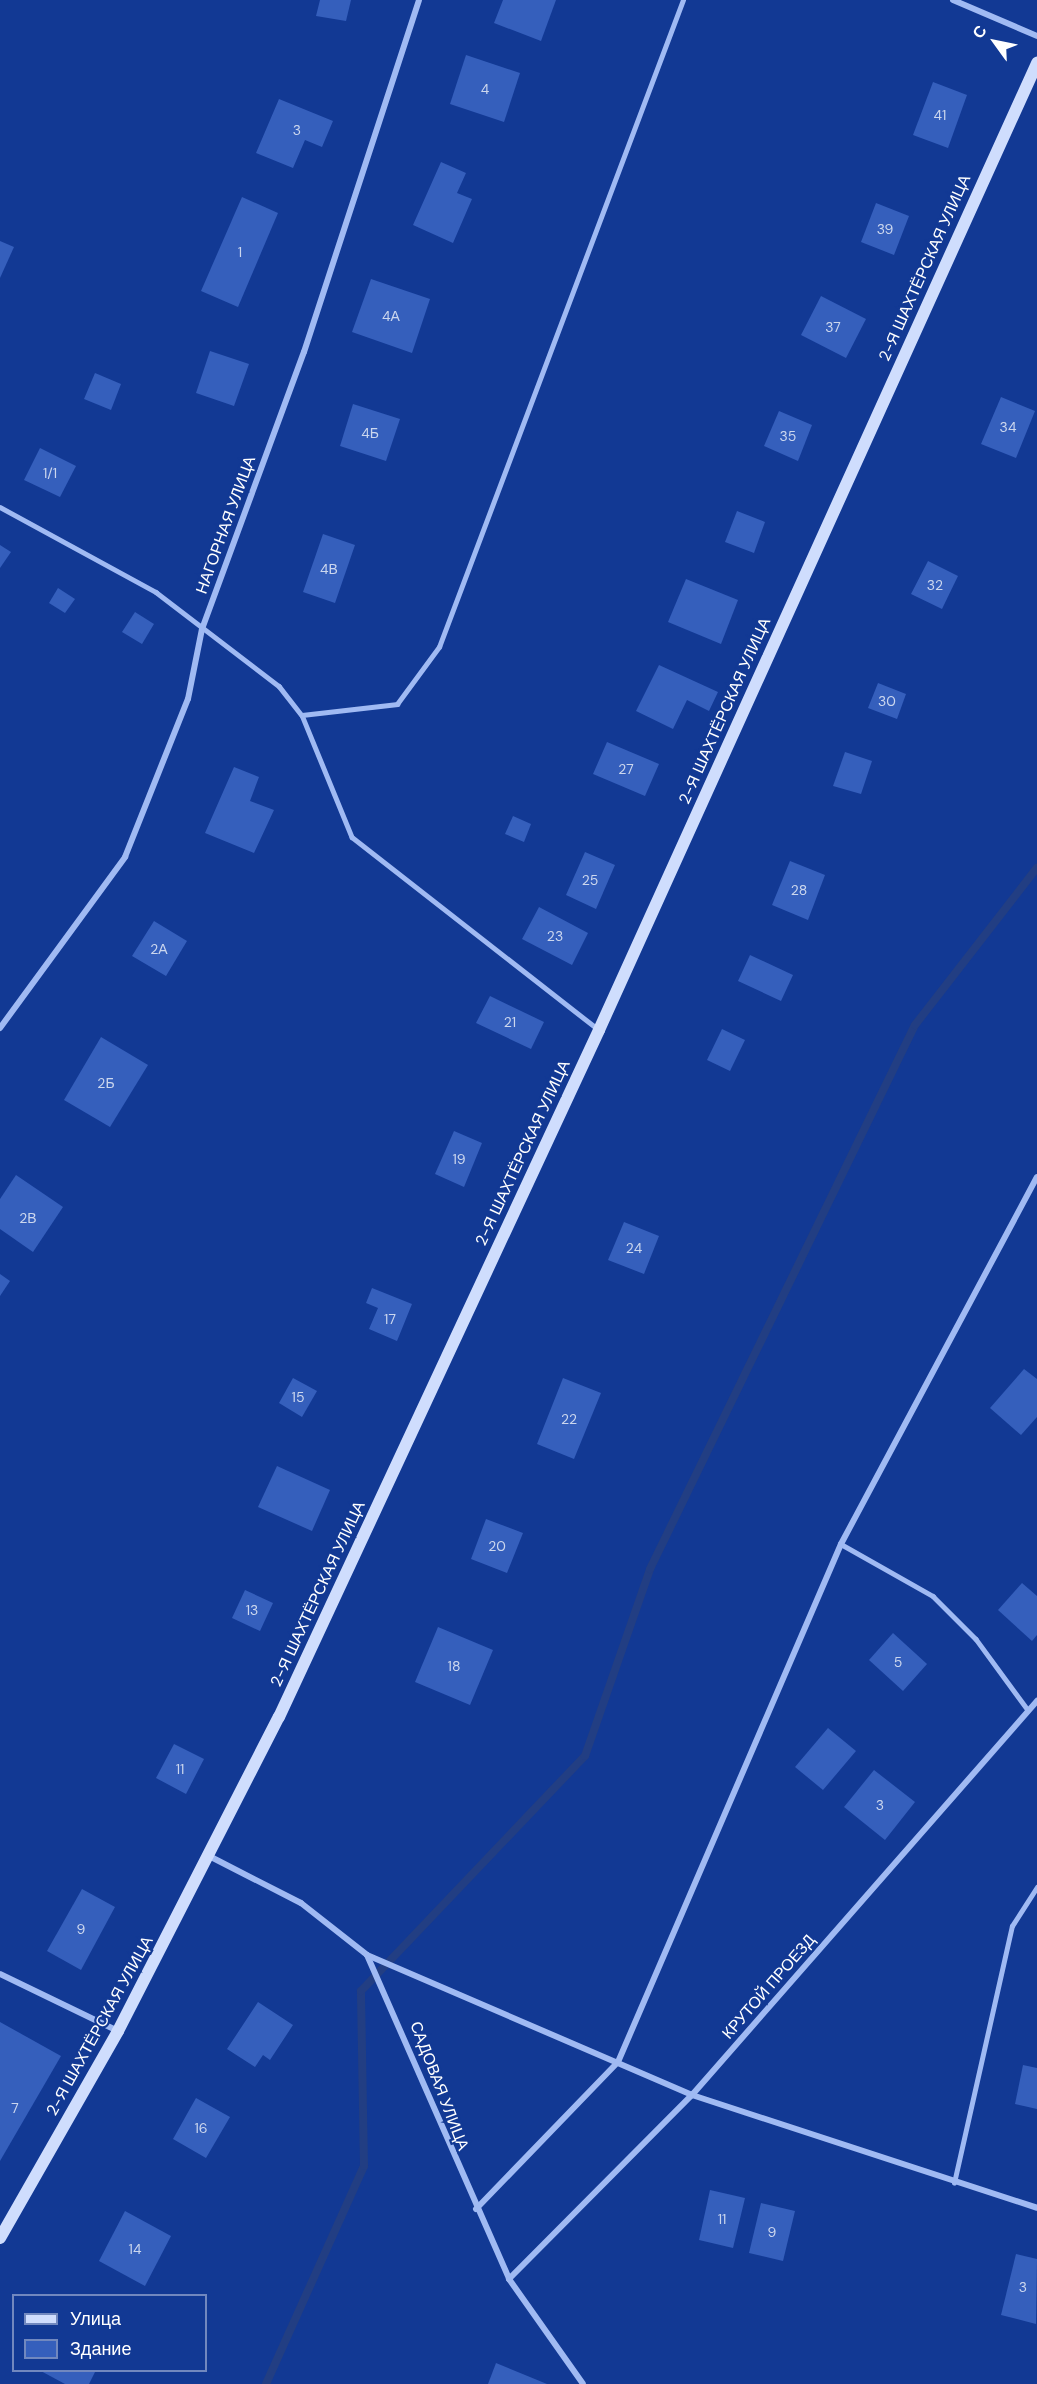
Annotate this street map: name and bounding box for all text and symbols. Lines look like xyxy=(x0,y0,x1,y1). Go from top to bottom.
north arrow xyxy=(965,12,1025,72)
text: С xyxy=(968,21,991,42)
house number: 4 xyxy=(481,81,489,97)
house number: 41 xyxy=(934,107,946,123)
house number: 3 xyxy=(293,122,301,138)
street label: 2-Я ШАХТЁРСКАЯ УЛИЦА xyxy=(875,172,975,364)
house number: 39 xyxy=(877,221,893,237)
house number: 1 xyxy=(238,244,242,260)
house number: 4А xyxy=(382,308,400,324)
house number: 37 xyxy=(825,319,841,335)
house number: 34 xyxy=(1000,419,1016,435)
house number: 4Б xyxy=(361,425,379,441)
house number: 35 xyxy=(780,428,796,444)
street label: НАГОРНАЯ УЛИЦА xyxy=(192,453,260,597)
house number: 1/1 xyxy=(43,465,57,481)
house number: 4В xyxy=(320,561,338,577)
house number: 32 xyxy=(927,577,943,593)
street label: 2-Я ШАХТЁРСКАЯ УЛИЦА xyxy=(675,615,775,807)
house number: 30 xyxy=(878,693,896,709)
house number: 27 xyxy=(618,761,634,777)
house number: 25 xyxy=(582,872,598,888)
house number: 28 xyxy=(791,882,807,898)
house number: 23 xyxy=(547,928,563,944)
house number: 2А xyxy=(150,941,168,957)
house number: 21 xyxy=(504,1014,516,1030)
street label: 2-Я ШАХТЁРСКАЯ УЛИЦА xyxy=(472,1057,574,1249)
house number: 2Б xyxy=(97,1075,115,1091)
house number: 19 xyxy=(452,1151,466,1167)
house number: 2В xyxy=(19,1210,37,1226)
house number: 24 xyxy=(626,1240,642,1256)
house number: 17 xyxy=(384,1311,396,1327)
house number: 15 xyxy=(292,1389,304,1405)
house number: 22 xyxy=(561,1411,577,1427)
street label: 2-Я ШАХТЁРСКАЯ УЛИЦА xyxy=(267,1498,369,1690)
house number: 20 xyxy=(488,1538,506,1554)
house number: 13 xyxy=(246,1602,258,1618)
house number: 5 xyxy=(894,1654,902,1670)
house number: 18 xyxy=(448,1658,460,1674)
house number: 11 xyxy=(176,1761,184,1777)
house number: 3 xyxy=(876,1797,884,1813)
house number: 9 xyxy=(77,1921,85,1937)
street label: КРУТОЙ ПРОЕЗД xyxy=(718,1931,820,2043)
street label: 2-Я ШАХТЁРСКАЯ УЛИЦА xyxy=(43,1933,157,2119)
street label: САДОВАЯ УЛИЦА xyxy=(406,2019,472,2153)
house number: 7 xyxy=(11,2100,19,2116)
house number: 16 xyxy=(194,2120,208,2136)
house number: 11 xyxy=(718,2211,726,2227)
house number: 9 xyxy=(768,2224,776,2240)
house number: 14 xyxy=(129,2241,141,2257)
house number: 3 xyxy=(1019,2279,1027,2295)
legend xyxy=(12,2294,207,2372)
text: Улица xyxy=(70,2307,121,2331)
text: Здание xyxy=(70,2337,131,2361)

